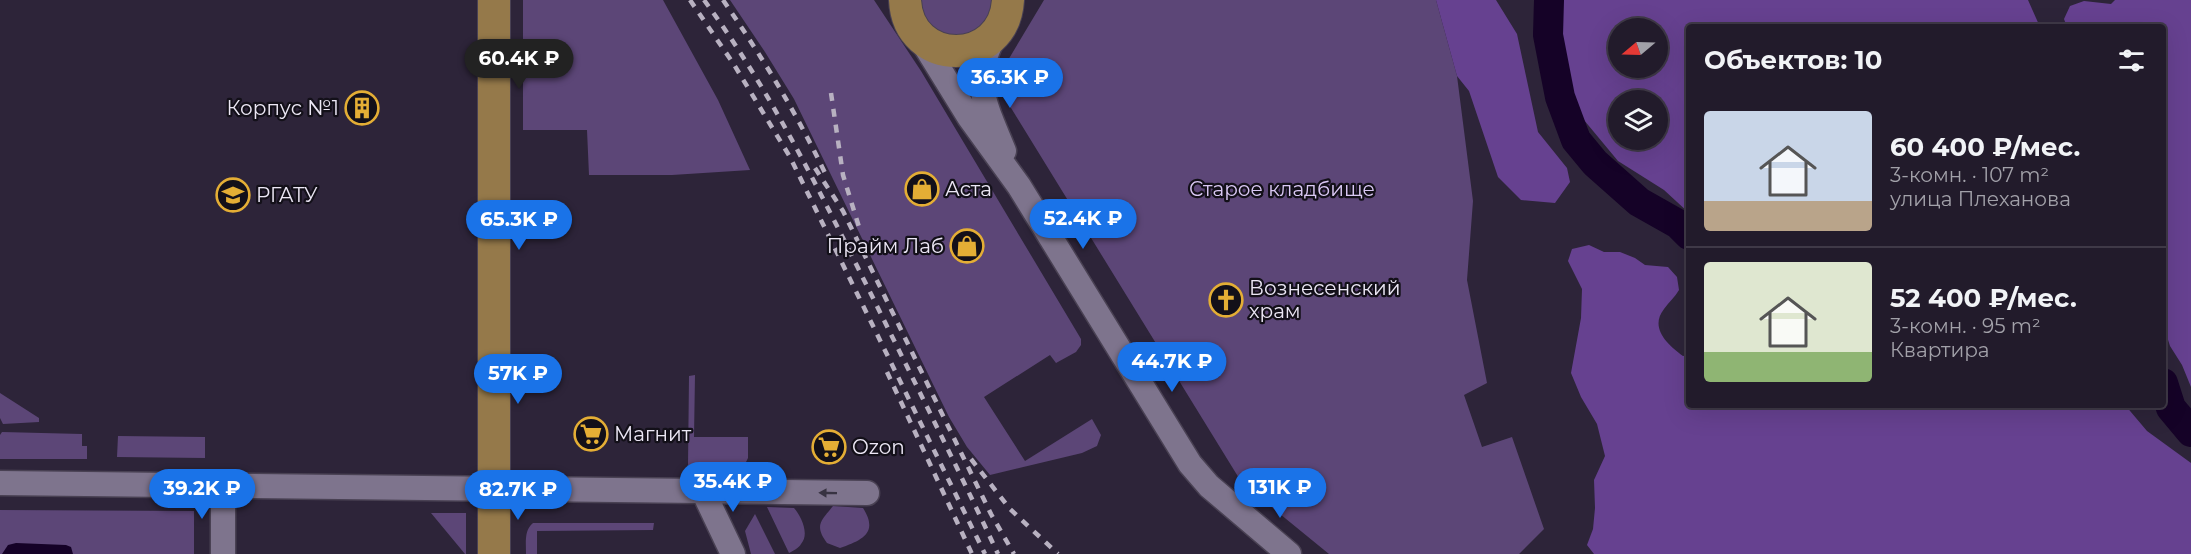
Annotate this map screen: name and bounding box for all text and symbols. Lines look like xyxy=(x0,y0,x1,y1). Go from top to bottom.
north arrow xyxy=(1608,18,1668,78)
map controls xyxy=(1608,18,1668,150)
pin: 60.4K ₽ xyxy=(464,39,574,90)
text: Объектов: 10 xyxy=(1704,44,1882,76)
icon: filters xyxy=(2115,44,2148,77)
text: 60.4K ₽ xyxy=(478,46,560,70)
pin: 36.3K ₽ xyxy=(955,58,1065,109)
text: 36.3K ₽ xyxy=(971,65,1049,89)
building icon: Корпус №1 xyxy=(344,90,380,126)
button: layers xyxy=(1608,90,1668,150)
place label: Корпус №1 xyxy=(227,96,339,120)
text: 60 400 ₽/мес. xyxy=(1890,131,2080,163)
icon: home xyxy=(1752,135,1824,207)
text: 3-комн. · 107 m² xyxy=(1890,163,2049,187)
shop icon: Аста xyxy=(904,171,940,207)
school or university icon: РГАТУ xyxy=(215,177,251,213)
place label: Аста xyxy=(945,177,992,201)
park label: Старое кладбище xyxy=(1189,177,1375,201)
place label: РГАТУ xyxy=(256,183,318,207)
text: улица Плеханова xyxy=(1890,187,2071,211)
pin: 52.4K ₽ xyxy=(1028,199,1138,250)
pin: 65.3K ₽ xyxy=(464,200,574,251)
text: 52.4K ₽ xyxy=(1044,206,1122,230)
text: 65.3K ₽ xyxy=(480,207,558,231)
shop icon: Прайм Лаб xyxy=(949,228,985,264)
place label: Прайм Лаб xyxy=(827,234,944,258)
place label: Вознесенский храм xyxy=(1249,276,1401,323)
church icon: Вознесенский храм xyxy=(1208,282,1244,318)
text: 52 400 ₽/мес. xyxy=(1890,282,2077,314)
icon: home xyxy=(1752,286,1824,358)
text: 3-комн. · 95 m² xyxy=(1890,314,2041,338)
text: Квартира xyxy=(1890,338,1990,362)
pin: 44.7K ₽ xyxy=(1117,342,1227,393)
text: 44.7K ₽ xyxy=(1131,349,1213,373)
pin: 57K ₽ xyxy=(476,354,560,405)
text: 57K ₽ xyxy=(488,361,548,385)
supermarket icon: Магнит xyxy=(573,416,609,452)
place label: Магнит xyxy=(614,422,692,446)
supermarket icon: Ozon xyxy=(811,429,847,465)
place label: Ozon xyxy=(852,435,905,459)
pin: 35.4K ₽ xyxy=(678,462,788,513)
pin: 131K ₽ xyxy=(1231,468,1329,519)
pin: 39.2K ₽ xyxy=(147,469,257,520)
text: 35.4K ₽ xyxy=(694,469,772,493)
pin: 82.7K ₽ xyxy=(463,470,573,521)
text: 131K ₽ xyxy=(1248,475,1312,499)
text: 39.2K ₽ xyxy=(163,476,241,500)
text: 82.7K ₽ xyxy=(479,477,557,501)
one-way arrow xyxy=(819,488,838,498)

